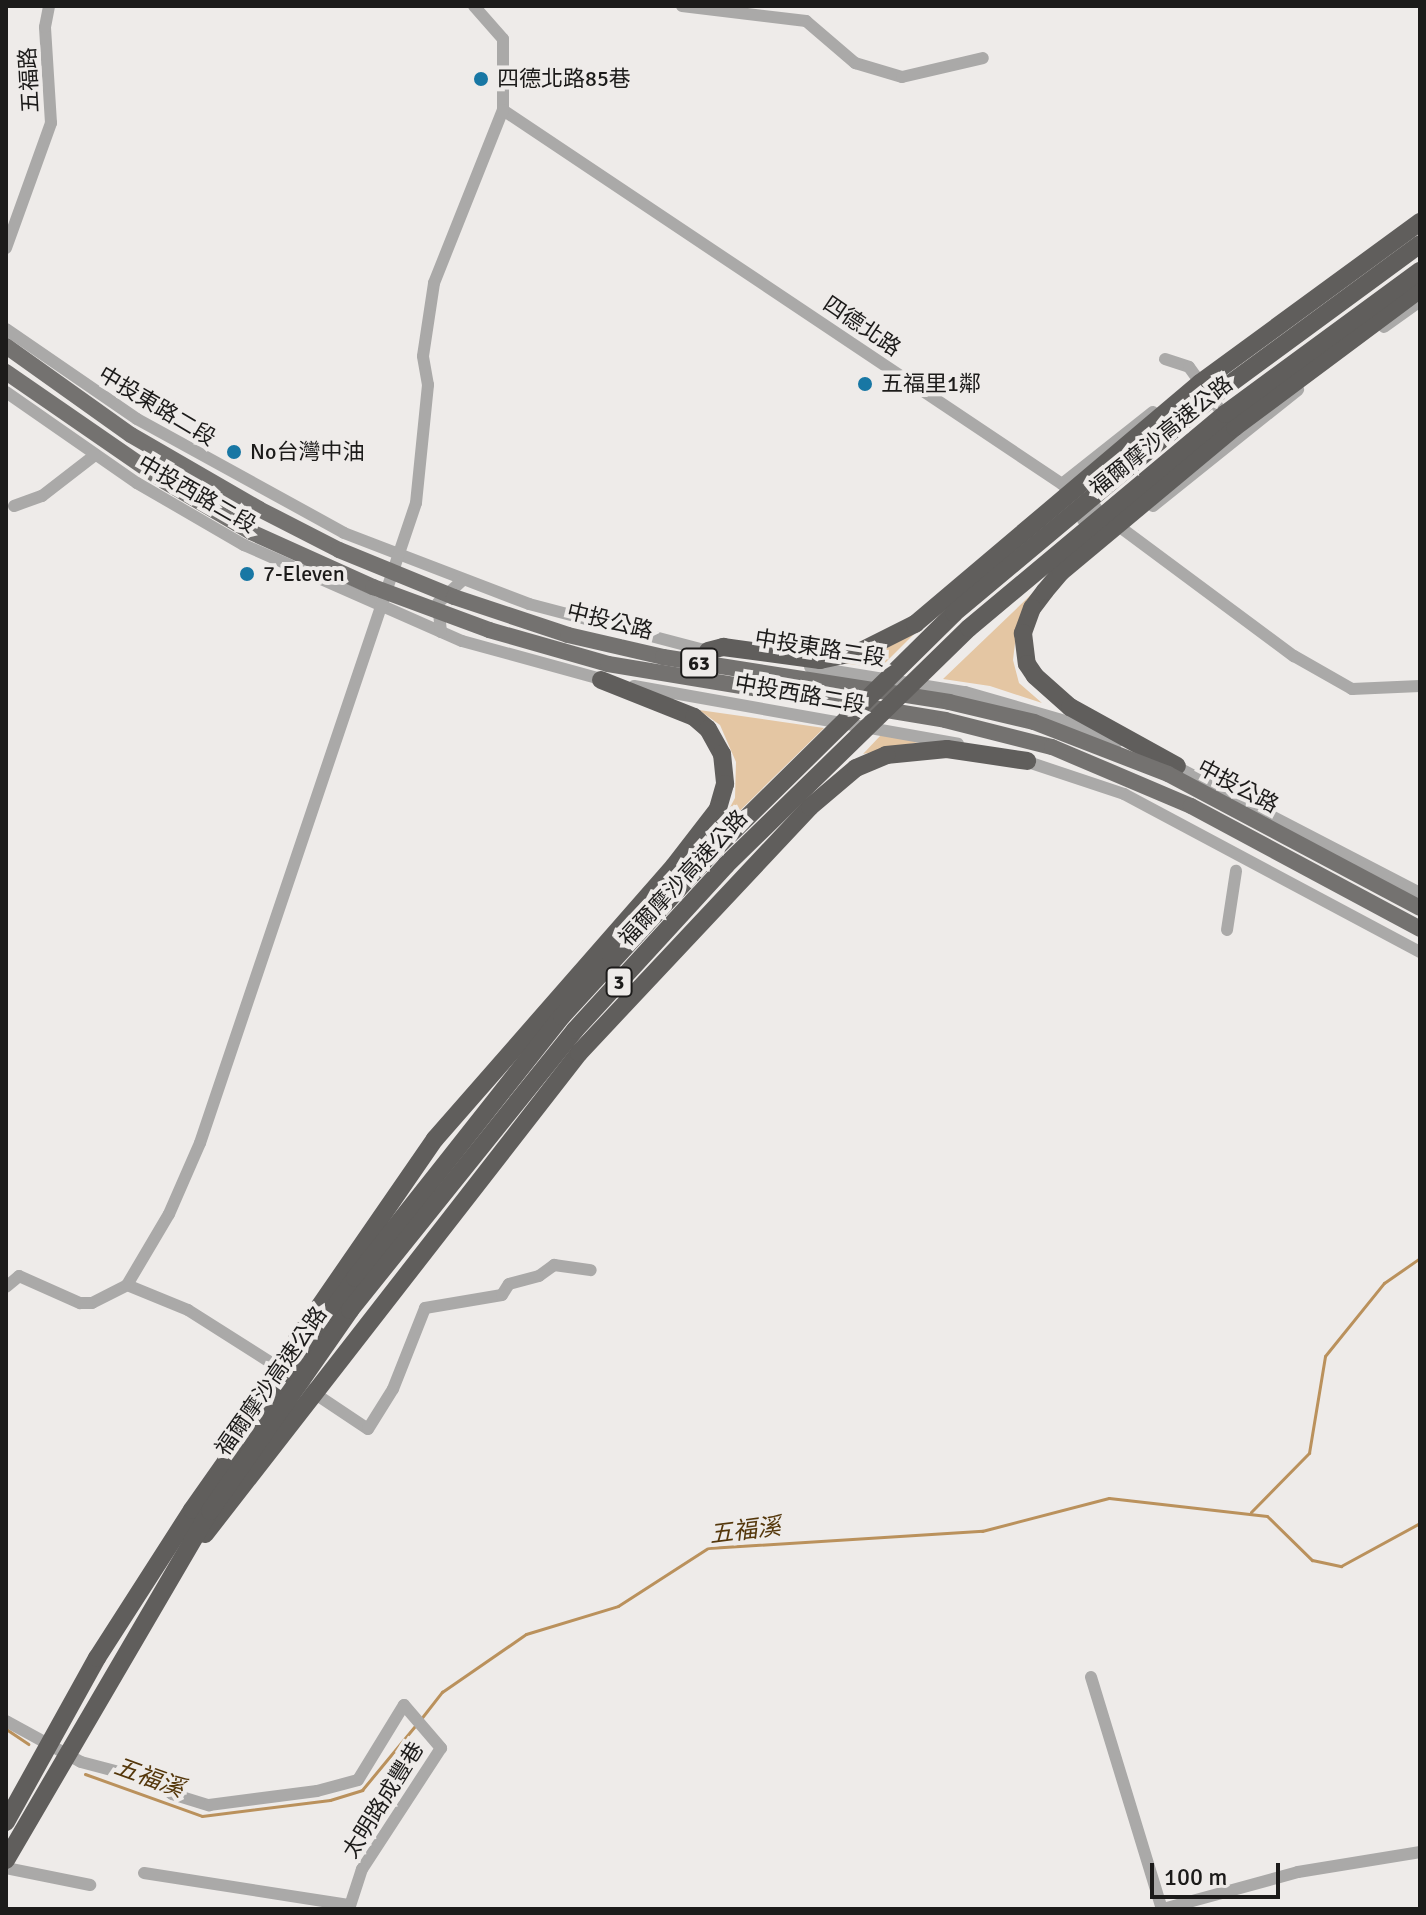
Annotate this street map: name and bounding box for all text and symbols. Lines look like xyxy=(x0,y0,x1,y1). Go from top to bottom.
street label: 五福路 xyxy=(14,46,44,114)
place label: 四德北路85巷 xyxy=(497,66,631,92)
marker: 四德北路85巷 xyxy=(472,70,490,88)
street label: 四德北路 xyxy=(818,290,906,362)
street label: 中投東路二段 xyxy=(94,361,220,451)
street label: 福爾摩沙高速公路 xyxy=(1084,370,1238,502)
place label: 五福里1鄰 xyxy=(881,371,981,397)
marker: 五福里1鄰 xyxy=(856,375,874,393)
place label: No台灣中油 xyxy=(250,439,364,465)
marker: No台灣中油 xyxy=(225,443,243,461)
street label: 中投西路二段 xyxy=(133,450,261,538)
place label: 7-Eleven xyxy=(263,561,345,587)
marker: 7-Eleven xyxy=(238,565,256,583)
street label: 中投公路 xyxy=(564,598,656,644)
street label: 中投東路二段 xyxy=(753,625,887,671)
road number: 63 xyxy=(679,647,719,679)
street label: 中投西路二段 xyxy=(733,670,867,718)
street label: 中投公路 xyxy=(1193,754,1283,818)
street label: 福爾摩沙高速公路 xyxy=(613,805,753,951)
road number: 3 xyxy=(605,966,633,998)
street label: 福爾摩沙高速公路 xyxy=(210,1301,332,1461)
water label: 五福溪 xyxy=(708,1512,782,1550)
street label: 太明路成豐巷 xyxy=(337,1737,429,1863)
water label: 五福溪 xyxy=(110,1752,188,1804)
scale bar xyxy=(1154,1847,1284,1897)
text: 100 m xyxy=(1164,1862,1227,1892)

